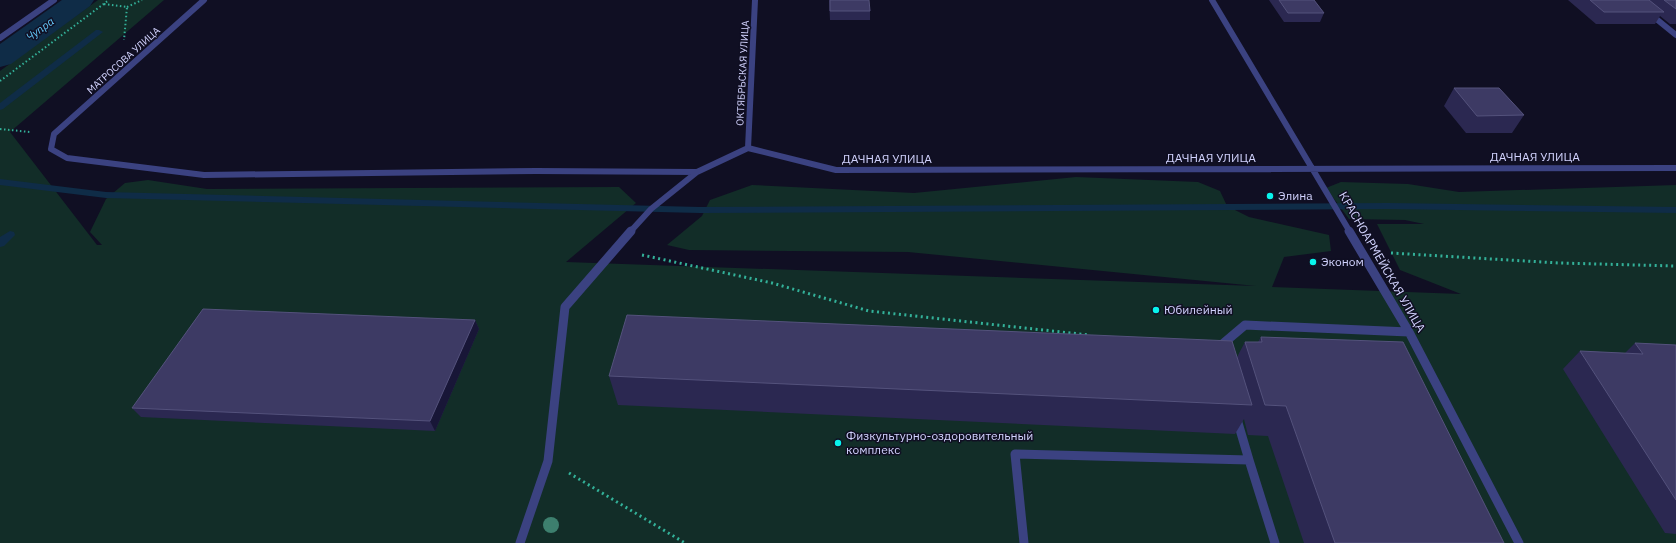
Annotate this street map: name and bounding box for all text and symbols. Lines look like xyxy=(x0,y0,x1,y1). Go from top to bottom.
water label: Чупра xyxy=(23,14,57,44)
street label: ОКТЯБРЬСКАЯ УЛИЦА xyxy=(733,19,752,126)
street label: МАТРОСОВА УЛИЦА xyxy=(84,24,163,97)
street label: ДАЧНАЯ УЛИЦА xyxy=(1490,149,1580,164)
street label: ДАЧНАЯ УЛИЦА xyxy=(1166,150,1256,165)
street label: ДАЧНАЯ УЛИЦА xyxy=(842,151,932,166)
place label: Элина xyxy=(1278,188,1313,203)
street label: КРАСНОАРМЕЙСКАЯ УЛИЦА xyxy=(1336,189,1429,335)
marker: Элина xyxy=(1265,191,1275,201)
place label: Эконом xyxy=(1321,254,1364,269)
marker: Эконом xyxy=(1308,257,1318,267)
place label: Юбилейный xyxy=(1164,302,1233,317)
marker: Юбилейный xyxy=(1151,305,1161,315)
place label: Физкультурно-оздоровительный комплекс xyxy=(846,428,1033,457)
marker: Физкультурно-оздоровительный комплекс xyxy=(833,438,843,448)

